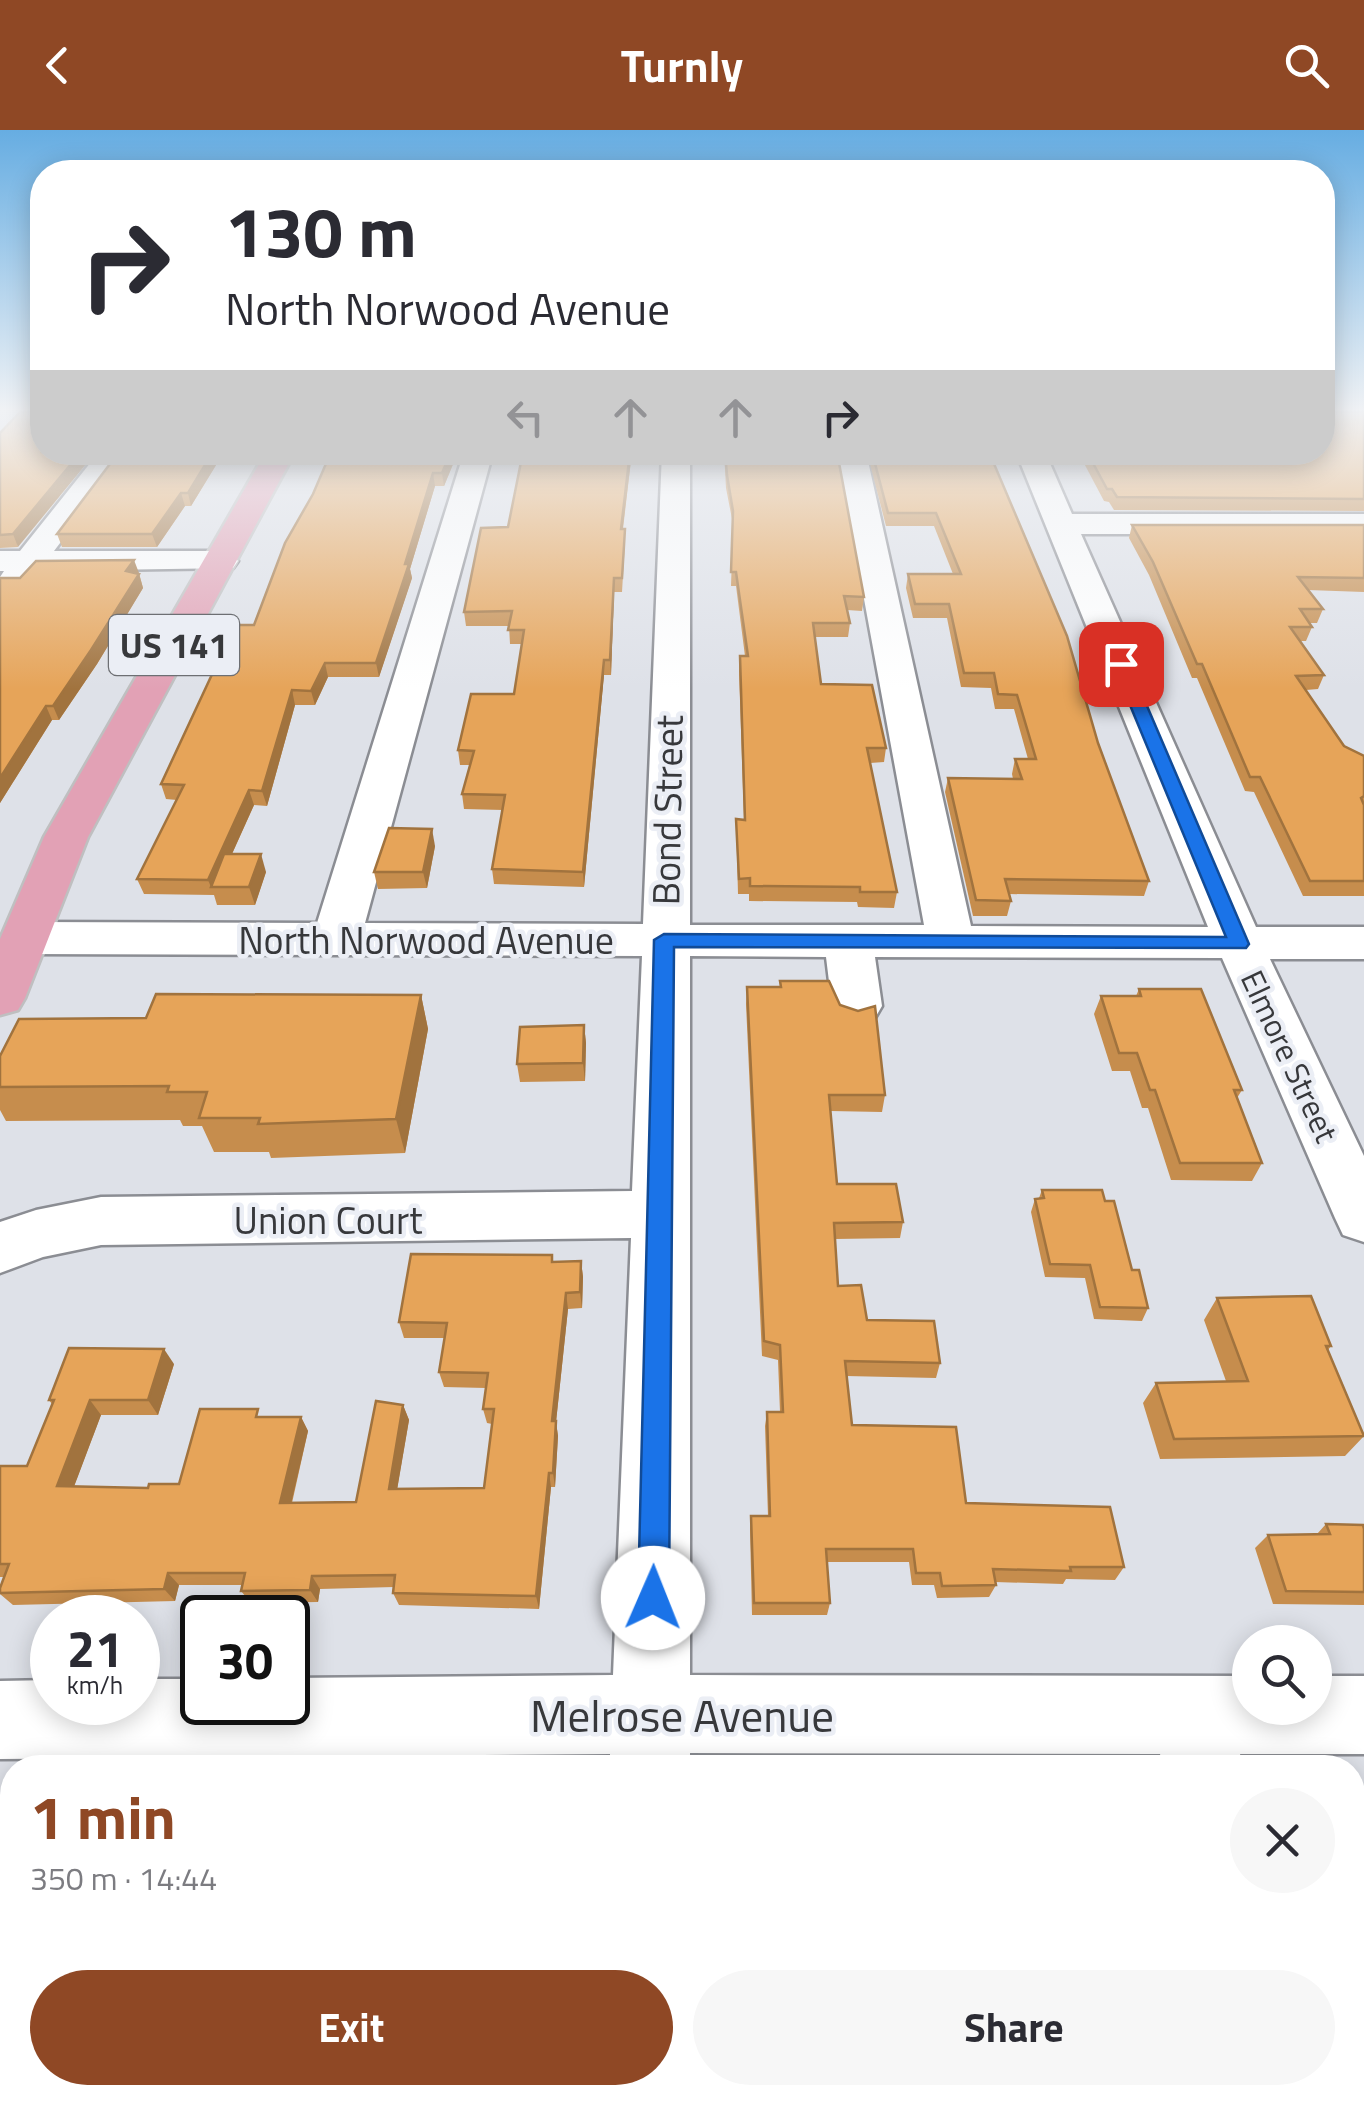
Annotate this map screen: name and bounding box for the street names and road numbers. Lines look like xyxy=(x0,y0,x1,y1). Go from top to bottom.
road number: US 141 xyxy=(109,615,239,675)
street label: Bond Street xyxy=(636,714,698,906)
street label: North Norwood Avenue xyxy=(238,911,614,969)
street label: Elmore Street xyxy=(1229,962,1351,1150)
street label: Union Court xyxy=(233,1191,423,1249)
street label: Melrose Avenue xyxy=(530,1681,834,1749)

